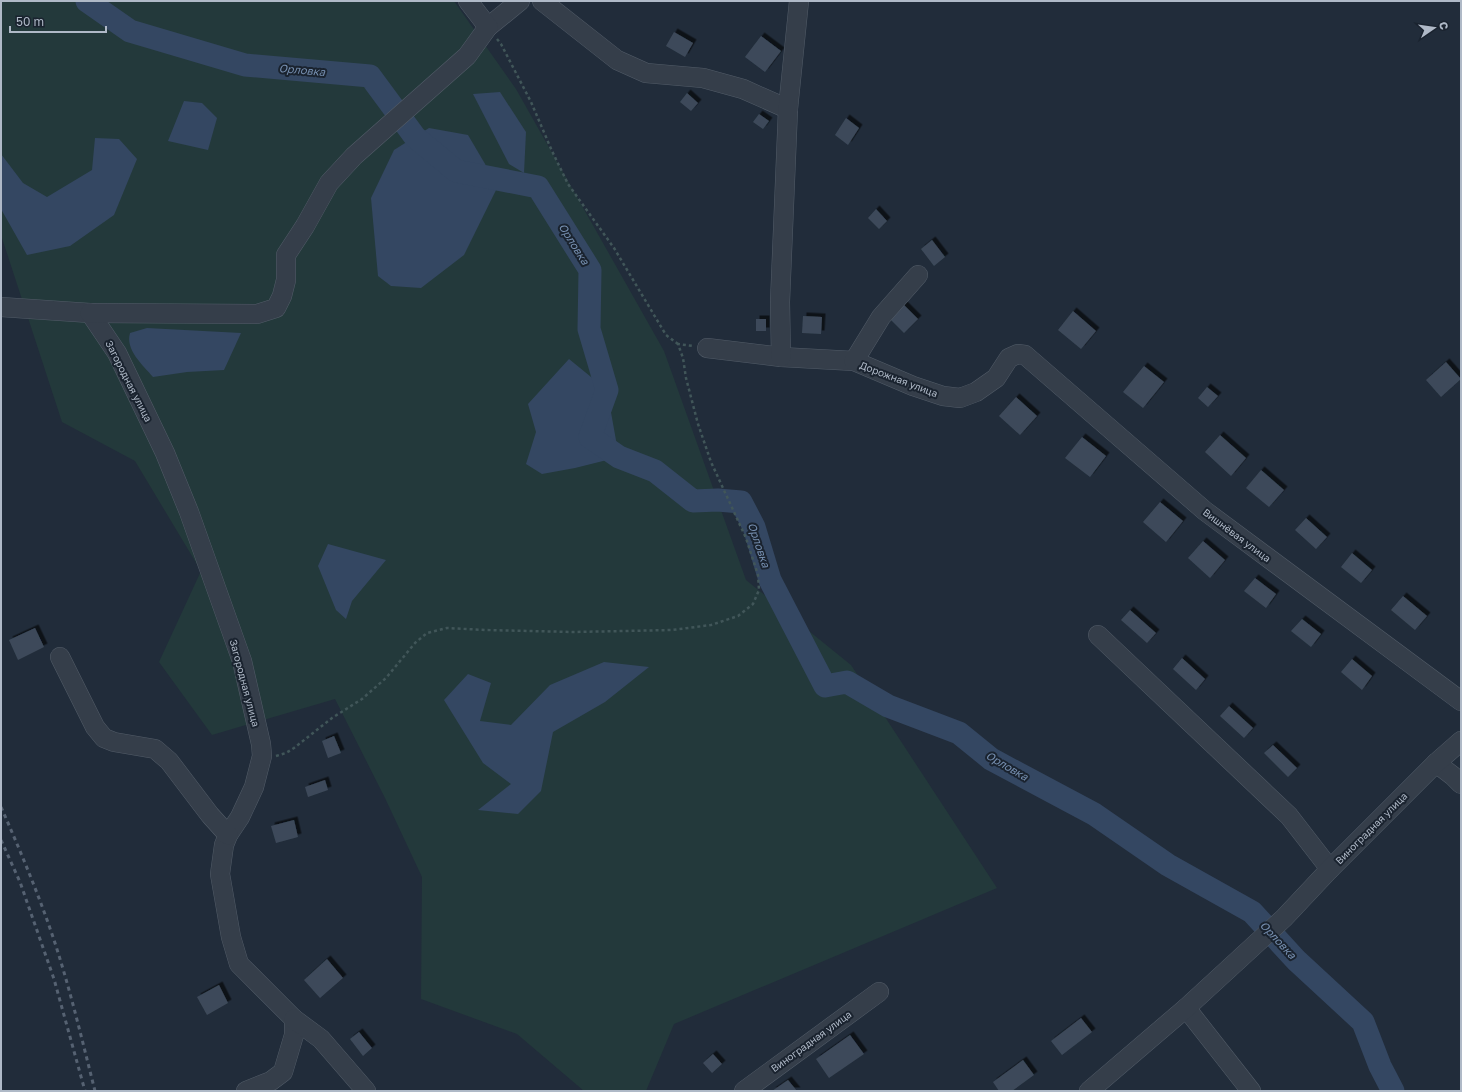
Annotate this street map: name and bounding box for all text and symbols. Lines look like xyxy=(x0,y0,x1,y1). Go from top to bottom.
scale bar xyxy=(10,8,106,34)
north arrow xyxy=(1414,8,1454,48)
text: 50 m xyxy=(16,14,44,29)
text: С xyxy=(1437,20,1451,31)
water label: Орловка xyxy=(278,61,327,79)
water label: Орловка xyxy=(556,221,593,268)
street label: Загородная улица xyxy=(103,338,155,424)
street label: Дорожная улица xyxy=(858,359,940,399)
street label: Вишнёвая улица xyxy=(1201,506,1273,564)
water label: Орловка xyxy=(745,521,773,570)
street label: Загородная улица xyxy=(228,638,262,728)
water label: Орловка xyxy=(983,748,1031,784)
street label: Виноградная улица xyxy=(1333,790,1409,866)
water label: Орловка xyxy=(1257,918,1299,962)
street label: Виноградная улица xyxy=(768,1008,854,1074)

